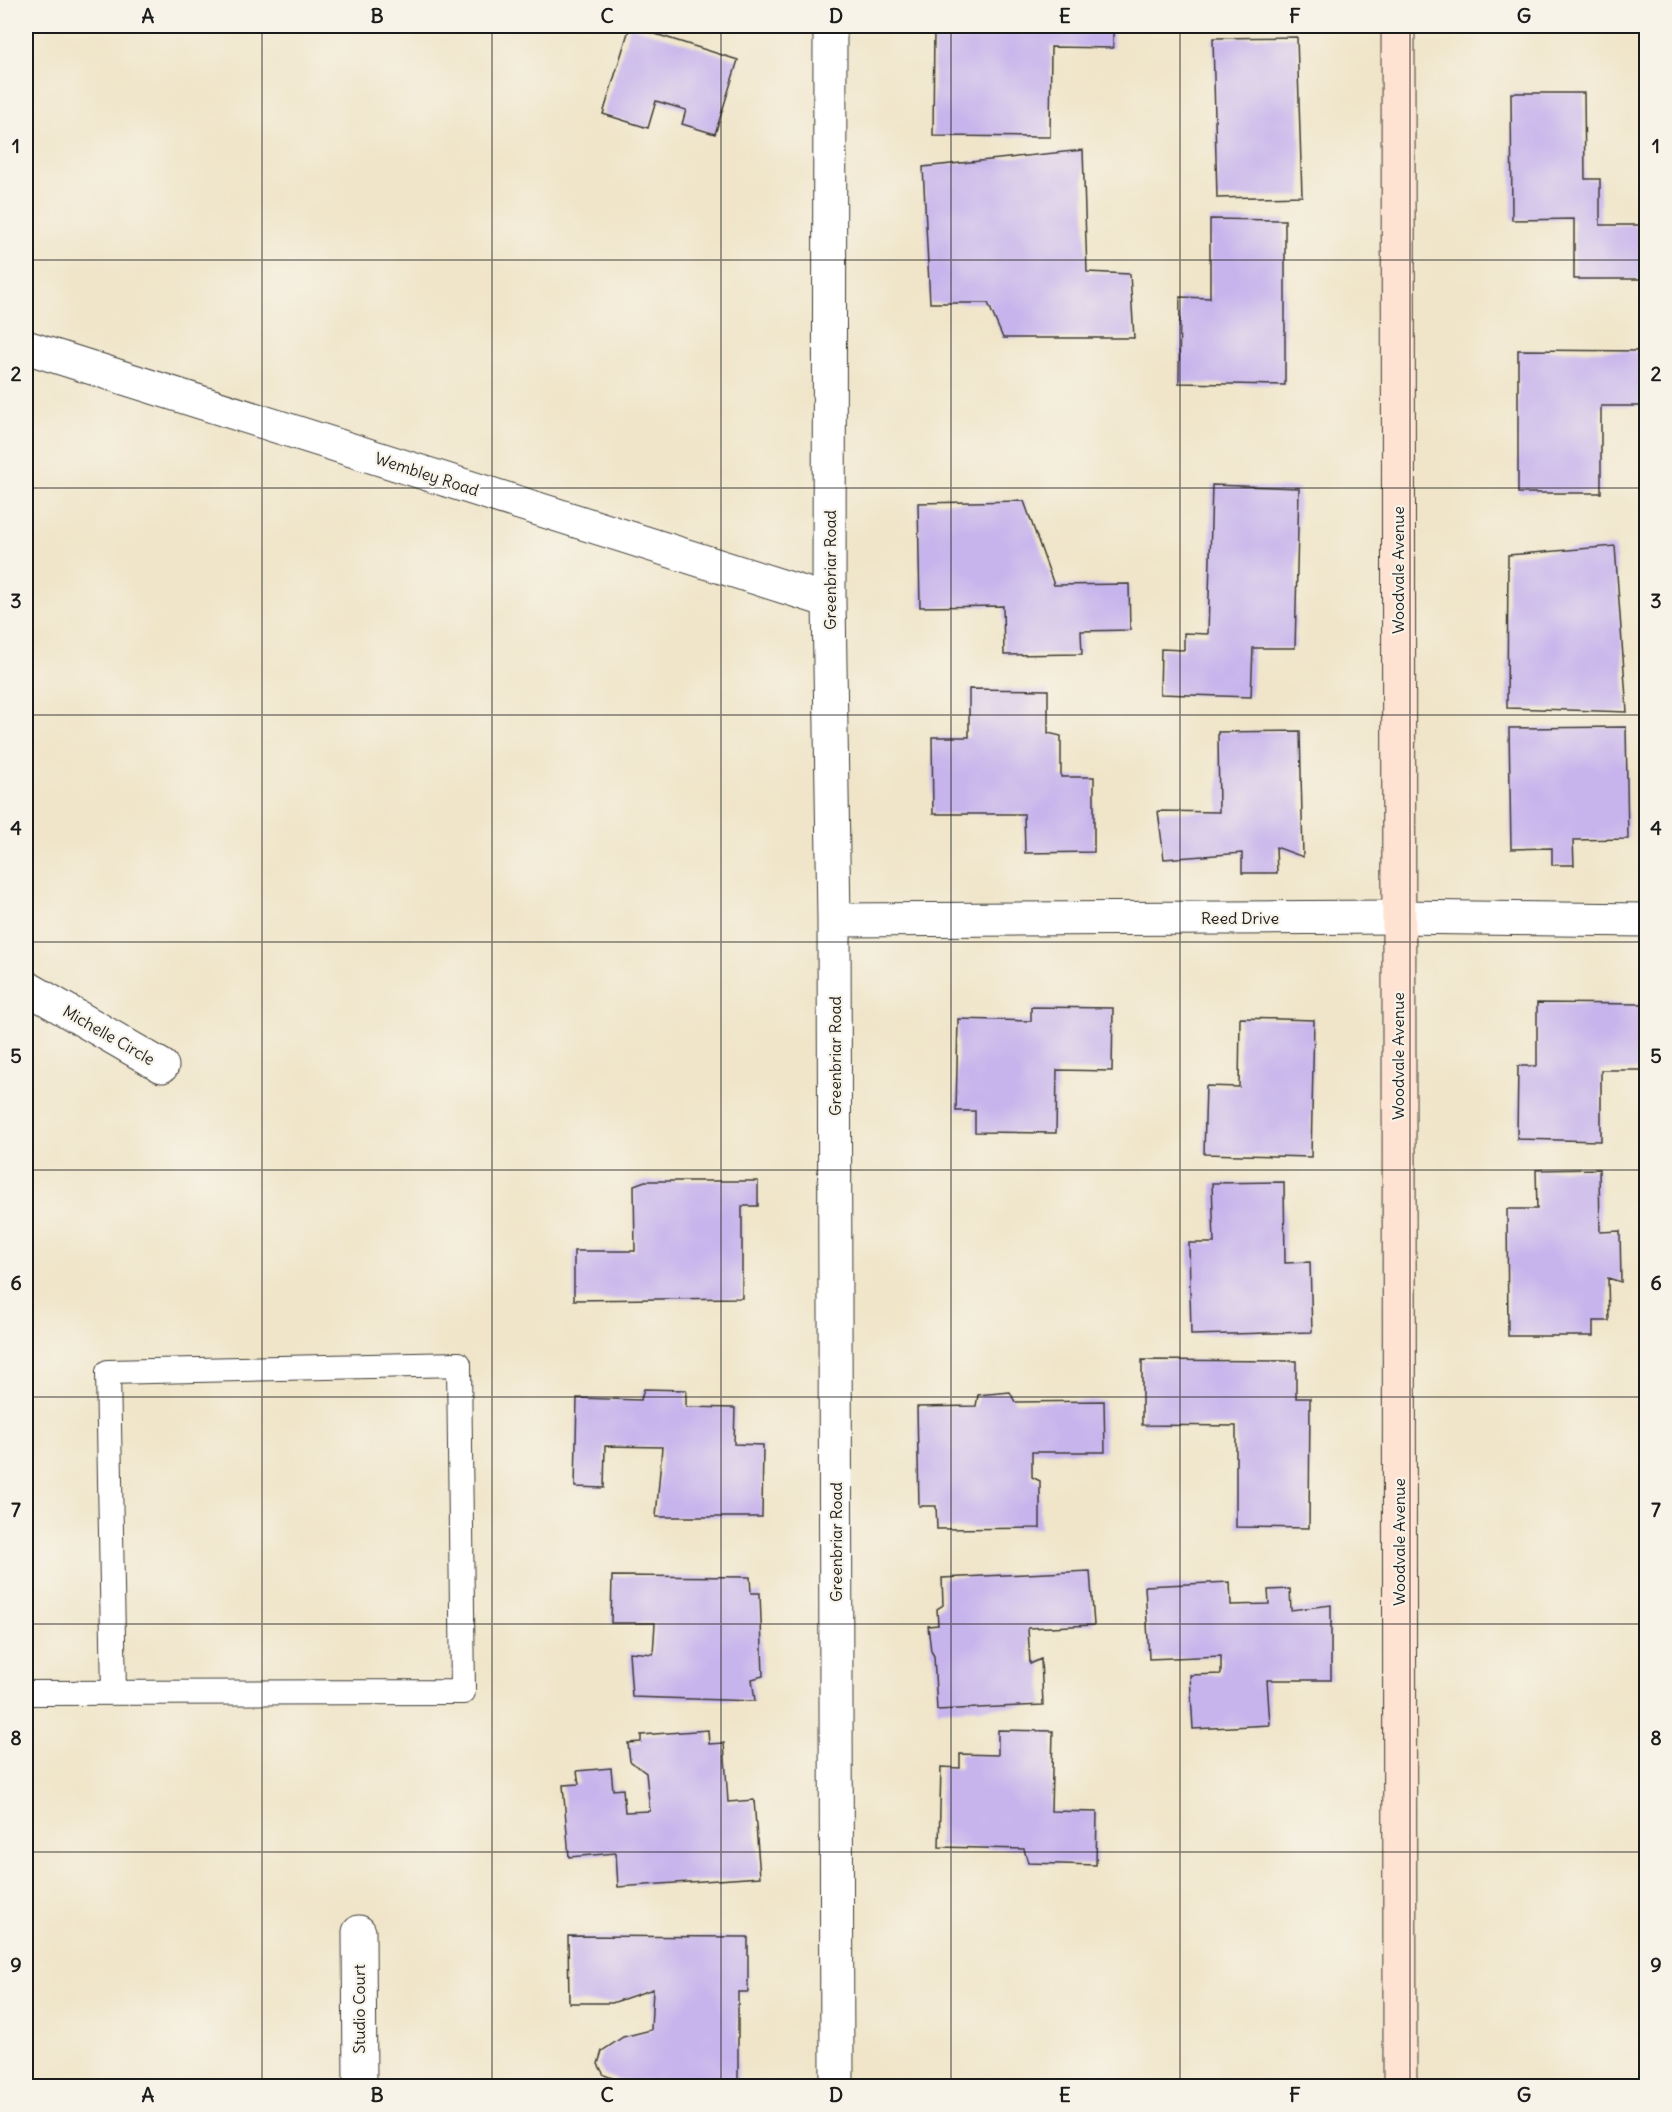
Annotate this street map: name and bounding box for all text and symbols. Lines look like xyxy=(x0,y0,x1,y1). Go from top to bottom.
text: A xyxy=(142,3,155,28)
text: B xyxy=(370,3,384,28)
text: C xyxy=(600,3,614,28)
text: D xyxy=(829,3,843,28)
text: E xyxy=(1059,3,1071,28)
text: F xyxy=(1289,3,1301,28)
text: G xyxy=(1517,3,1531,28)
text: 1 xyxy=(12,133,20,158)
text: 1 xyxy=(1652,133,1660,158)
text: 2 xyxy=(11,361,22,386)
text: 2 xyxy=(1651,361,1662,386)
street label: Wembley Road xyxy=(373,448,481,500)
street label: Woodvale Avenue xyxy=(1388,506,1408,634)
street label: Greenbriar Road xyxy=(820,510,840,630)
text: 3 xyxy=(10,588,22,613)
text: 3 xyxy=(1650,588,1662,613)
text: 4 xyxy=(10,815,22,840)
text: 4 xyxy=(1650,815,1662,840)
street label: Reed Drive xyxy=(1201,908,1279,928)
street label: Woodvale Avenue xyxy=(1388,992,1408,1120)
street label: Greenbriar Road xyxy=(825,996,845,1116)
street label: Michelle Circle xyxy=(59,1001,159,1069)
text: 5 xyxy=(10,1043,22,1068)
text: 5 xyxy=(1650,1043,1662,1068)
text: 6 xyxy=(10,1270,22,1295)
text: 6 xyxy=(1650,1270,1662,1295)
street label: Woodvale Avenue xyxy=(1389,1478,1409,1606)
street label: Greenbriar Road xyxy=(826,1482,846,1602)
text: 7 xyxy=(11,1497,21,1522)
text: 7 xyxy=(1651,1497,1661,1522)
text: 8 xyxy=(10,1725,22,1750)
text: 8 xyxy=(1650,1725,1662,1750)
text: 9 xyxy=(10,1952,22,1977)
text: 9 xyxy=(1650,1952,1662,1977)
street label: Studio Court xyxy=(349,1964,369,2054)
text: A xyxy=(142,2082,155,2107)
text: B xyxy=(370,2082,384,2107)
text: C xyxy=(600,2082,614,2107)
text: D xyxy=(829,2082,843,2107)
text: E xyxy=(1059,2082,1071,2107)
text: F xyxy=(1289,2082,1301,2107)
text: G xyxy=(1517,2082,1531,2107)

